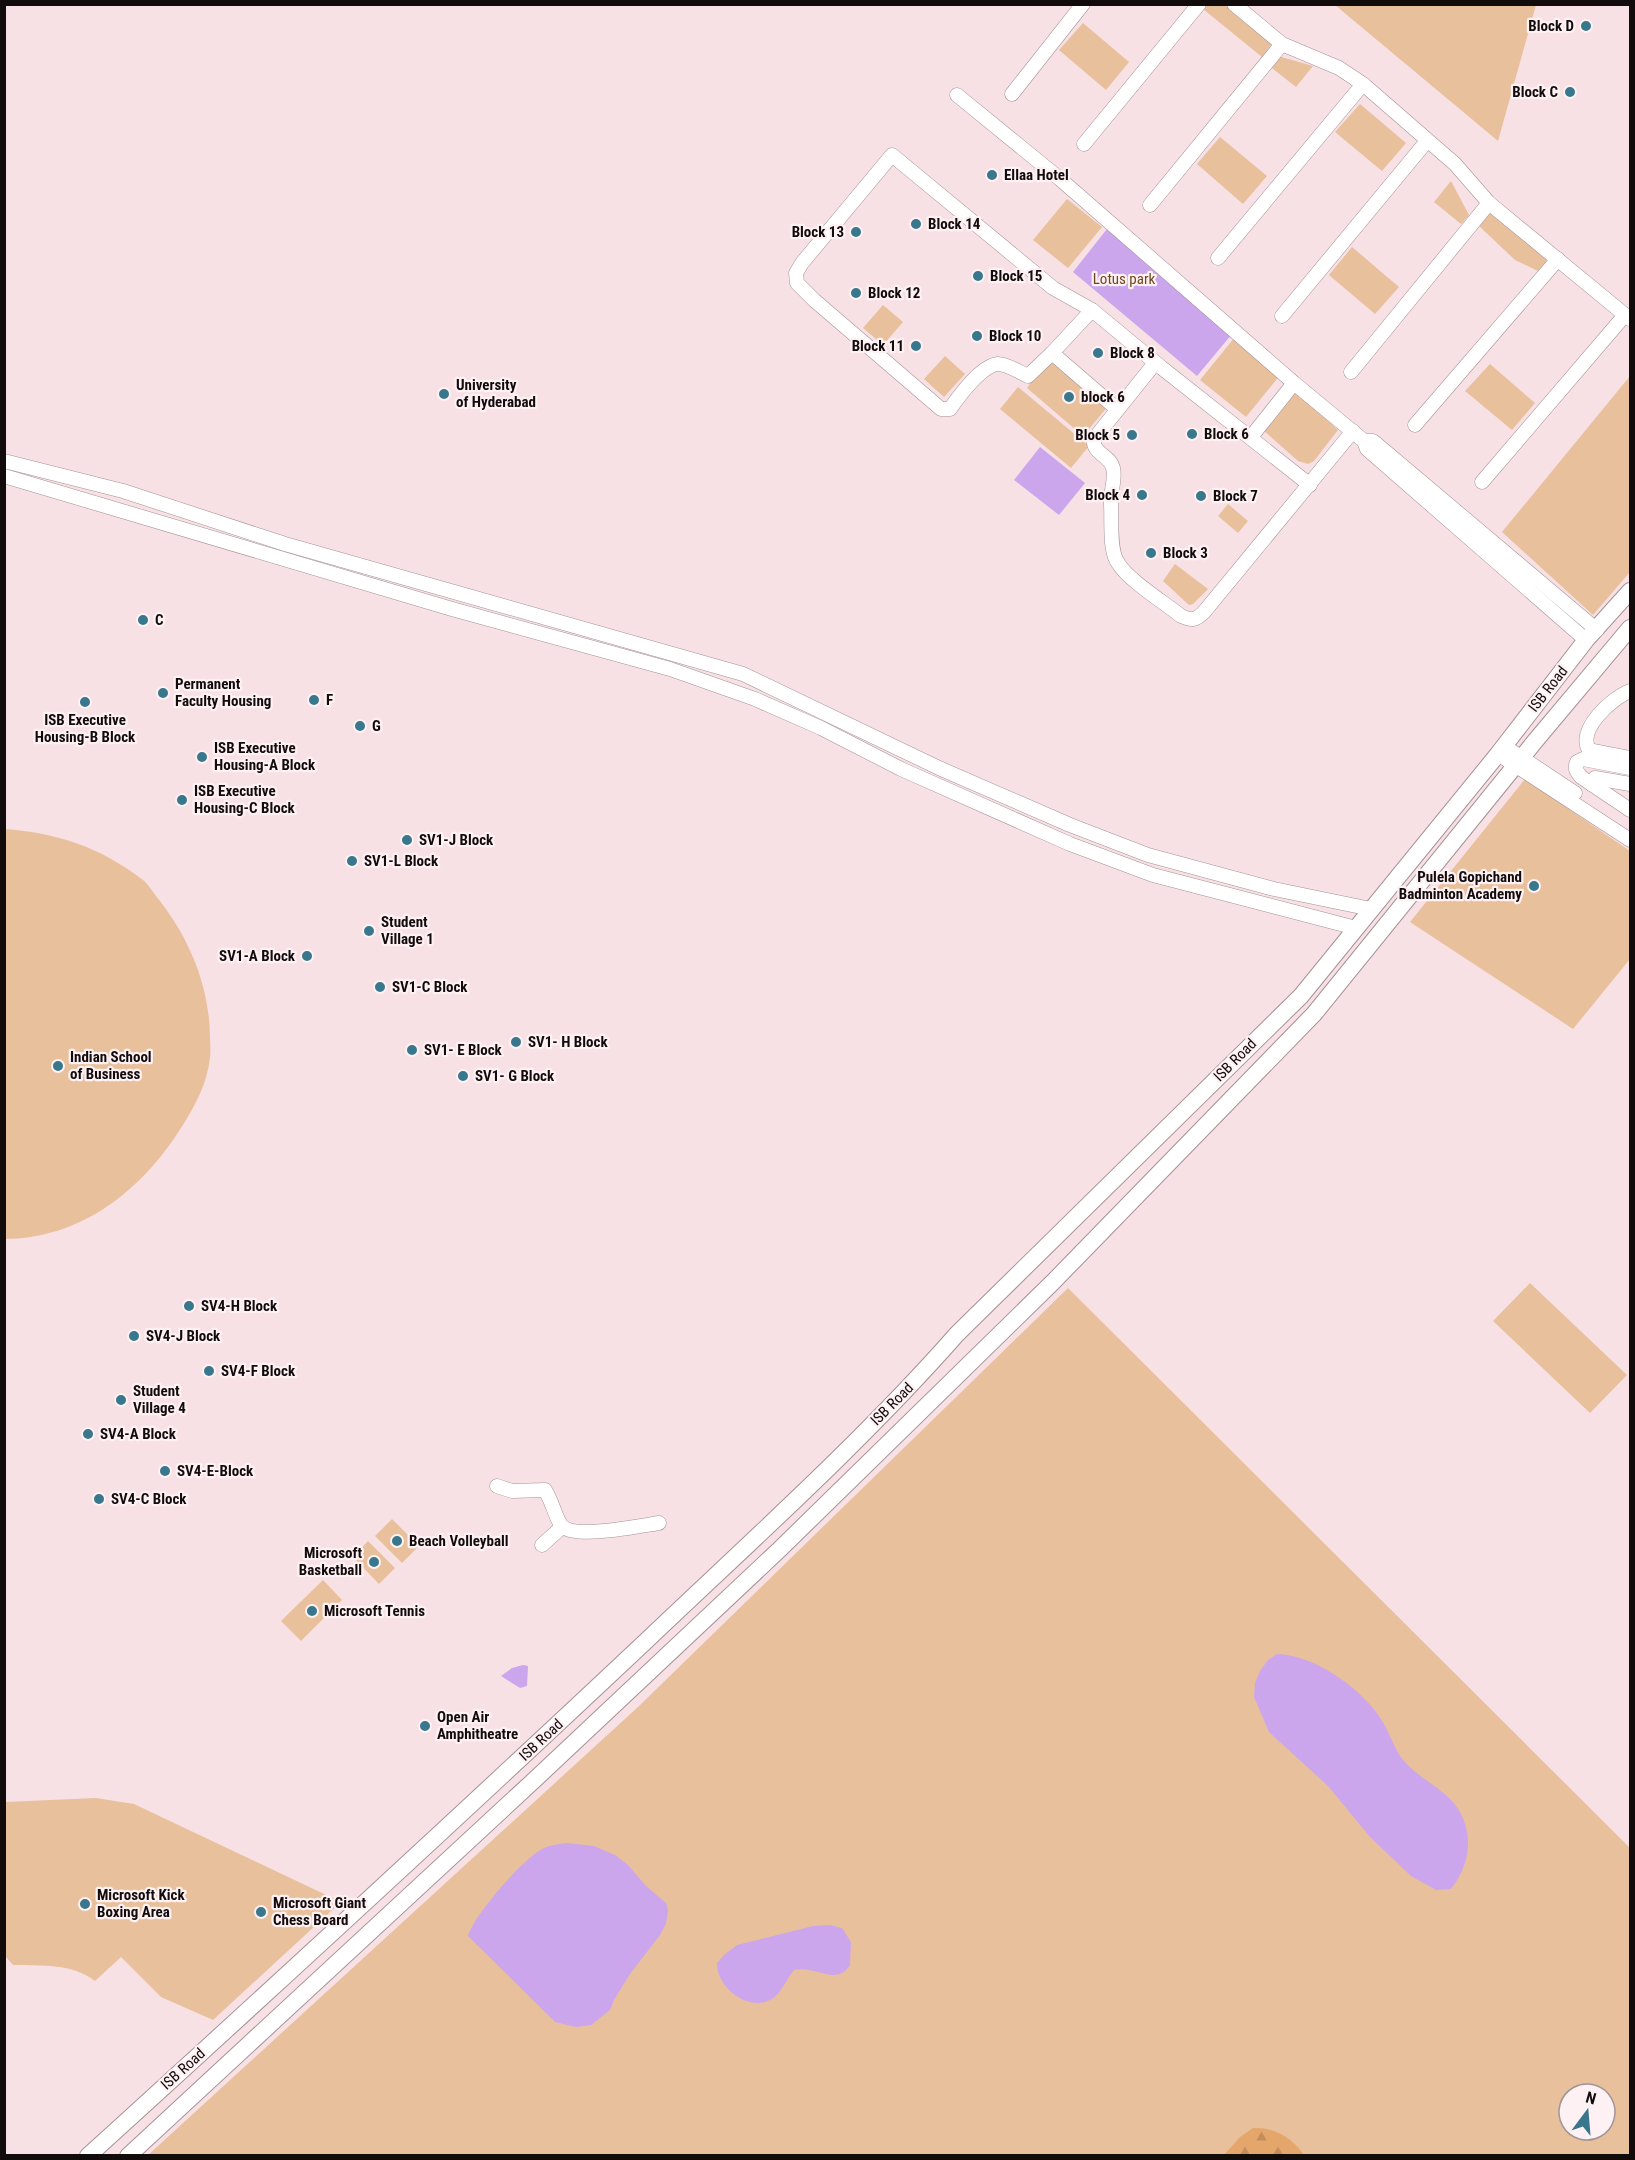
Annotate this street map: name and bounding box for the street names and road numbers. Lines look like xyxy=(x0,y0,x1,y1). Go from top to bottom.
street label: ISB Road xyxy=(1525,662,1571,716)
street label: ISB Road xyxy=(1210,1035,1260,1085)
street label: ISB Road xyxy=(867,1379,917,1429)
street label: ISB Road xyxy=(515,1715,567,1765)
street label: ISB Road xyxy=(157,2044,209,2094)

